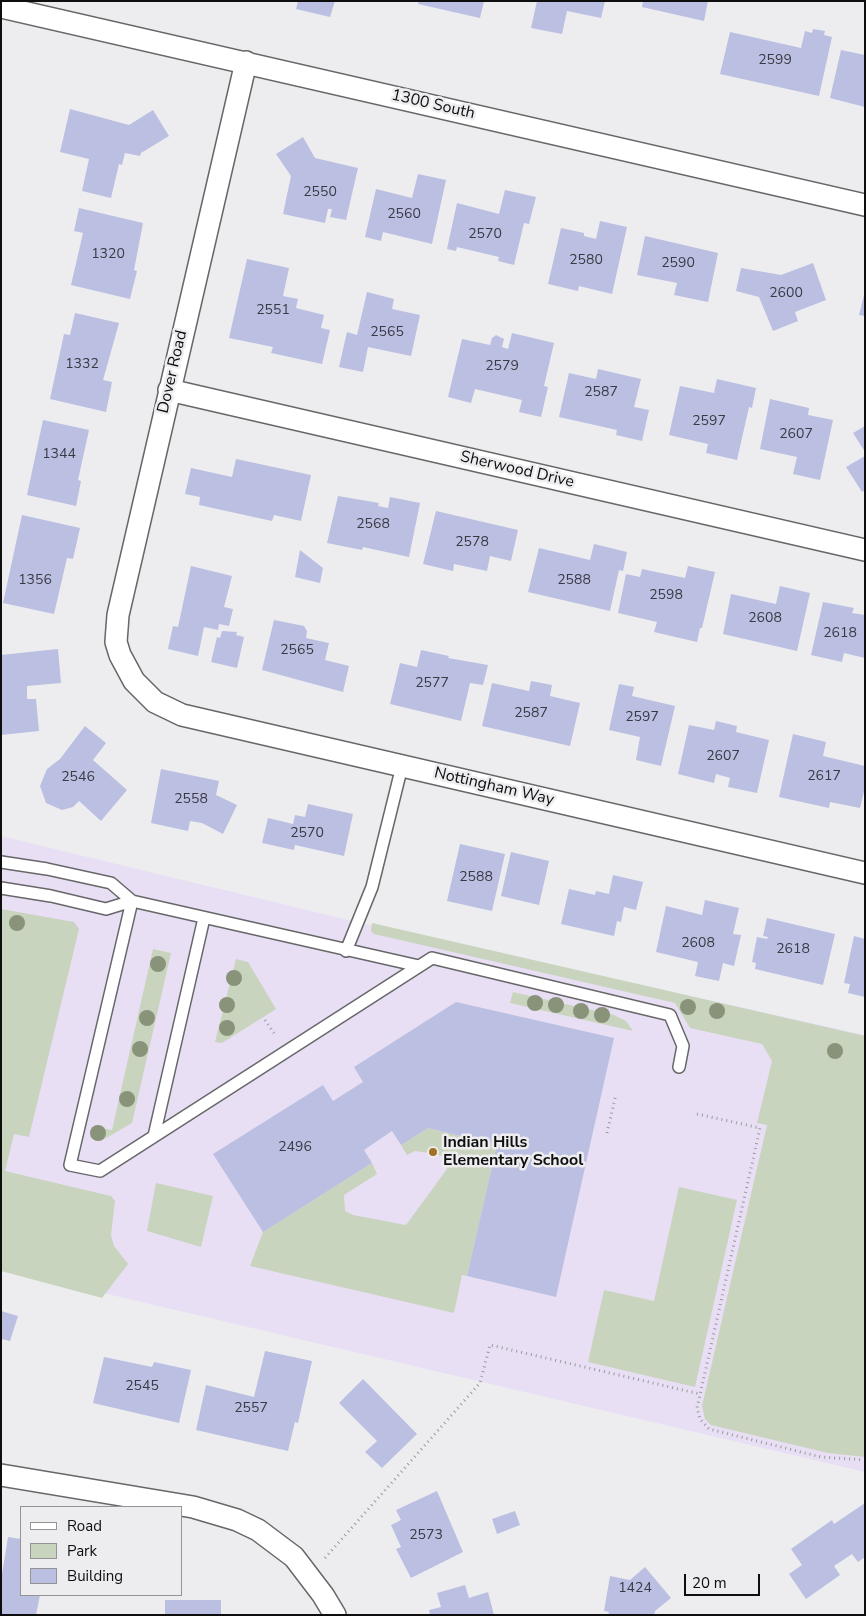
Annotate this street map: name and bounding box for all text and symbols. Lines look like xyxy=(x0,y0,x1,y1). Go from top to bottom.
house number: 2599 xyxy=(758,53,792,69)
street label: 1300 South xyxy=(389,86,477,124)
house number: 2550 xyxy=(303,185,337,201)
house number: 2560 xyxy=(387,207,421,223)
house number: 2570 xyxy=(468,227,502,243)
house number: 1320 xyxy=(91,247,125,263)
house number: 2580 xyxy=(569,253,603,269)
house number: 2590 xyxy=(661,256,695,272)
house number: 2600 xyxy=(769,286,803,302)
house number: 2551 xyxy=(256,303,290,319)
house number: 2565 xyxy=(370,325,404,341)
street label: Dover Road xyxy=(154,329,192,415)
house number: 1332 xyxy=(65,357,99,373)
house number: 2579 xyxy=(485,359,519,375)
house number: 2587 xyxy=(584,385,618,401)
house number: 2597 xyxy=(692,414,726,430)
house number: 2607 xyxy=(779,427,813,443)
house number: 1344 xyxy=(42,447,76,463)
street label: Sherwood Drive xyxy=(458,448,576,492)
house number: 2568 xyxy=(356,517,390,533)
house number: 2578 xyxy=(455,535,489,551)
house number: 1356 xyxy=(18,573,52,589)
house number: 2588 xyxy=(557,573,591,589)
house number: 2598 xyxy=(649,588,683,604)
house number: 2608 xyxy=(748,611,782,627)
house number: 2618 xyxy=(823,626,857,642)
house number: 2565 xyxy=(280,643,314,659)
house number: 2577 xyxy=(415,676,449,692)
house number: 2587 xyxy=(514,706,548,722)
house number: 2597 xyxy=(625,710,659,726)
house number: 2607 xyxy=(706,749,740,765)
street label: Nottingham Way xyxy=(432,764,556,810)
house number: 2617 xyxy=(807,769,841,785)
house number: 2546 xyxy=(61,770,95,786)
house number: 2558 xyxy=(174,792,208,808)
house number: 2570 xyxy=(290,826,324,842)
house number: 2588 xyxy=(459,870,493,886)
house number: 2608 xyxy=(681,936,715,952)
house number: 2618 xyxy=(776,942,810,958)
place label: Indian Hills Elementary School xyxy=(443,1133,583,1171)
house number: 2496 xyxy=(278,1140,312,1156)
marker: Indian Hills Elementary School xyxy=(427,1146,439,1158)
house number: 2545 xyxy=(125,1379,159,1395)
house number: 2557 xyxy=(234,1401,268,1417)
legend xyxy=(20,1506,182,1596)
text: Road xyxy=(67,1516,102,1536)
house number: 2573 xyxy=(409,1528,443,1544)
text: Park xyxy=(67,1541,97,1561)
scale bar xyxy=(686,1564,762,1596)
text: Building xyxy=(67,1566,123,1586)
text: 20 m xyxy=(692,1573,727,1593)
house number: 1424 xyxy=(618,1581,652,1597)

